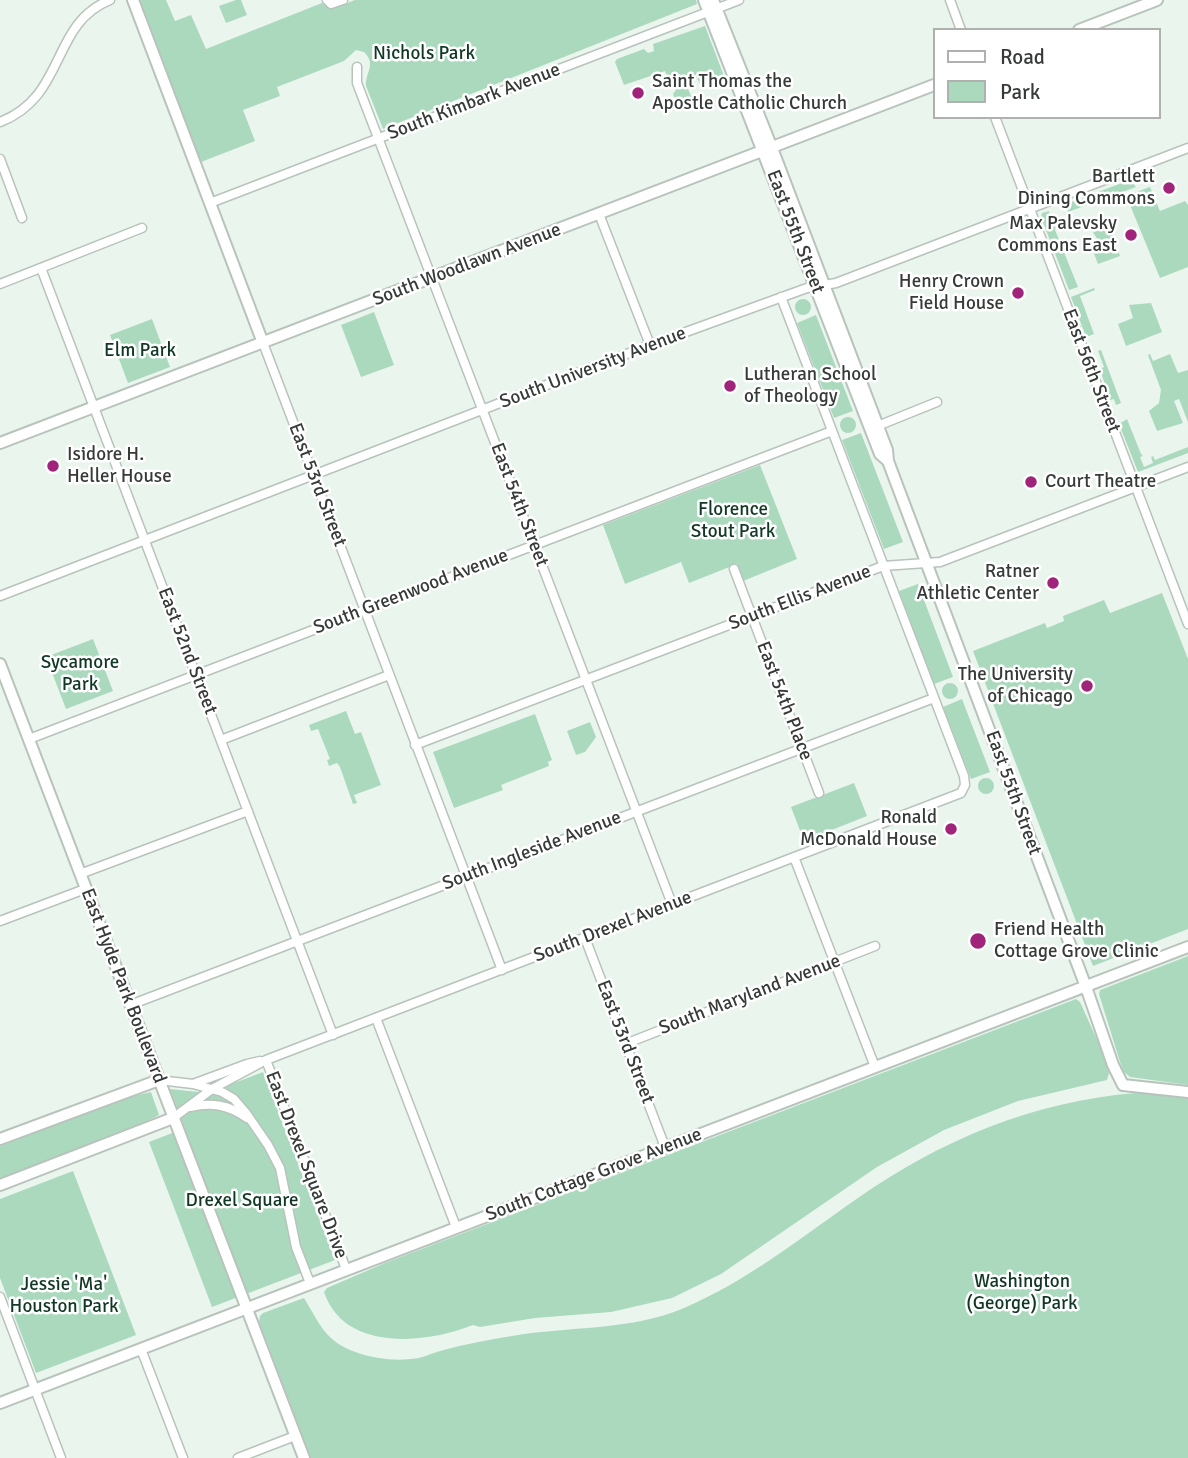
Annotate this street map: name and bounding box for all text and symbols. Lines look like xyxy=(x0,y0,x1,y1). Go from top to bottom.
legend xyxy=(932,28,1160,119)
park label: Nichols Park xyxy=(373,43,475,65)
text: Road xyxy=(1000,44,1045,70)
street label: South Kimbark Avenue xyxy=(384,58,564,146)
place label: Saint Thomas the Apostle Catholic Church xyxy=(652,71,847,115)
text: Park xyxy=(1000,79,1040,105)
marker: Saint Thomas the Apostle Catholic Church xyxy=(630,85,646,101)
place label: Bartlett Dining Commons xyxy=(1017,166,1155,210)
street label: East 55th Street xyxy=(761,167,829,297)
marker: Bartlett Dining Commons xyxy=(1161,180,1177,196)
place label: Max Palevsky Commons East xyxy=(998,213,1117,257)
street label: South Woodlawn Avenue xyxy=(370,219,564,311)
marker: Max Palevsky Commons East xyxy=(1123,227,1139,243)
place label: Henry Crown Field House xyxy=(899,271,1004,315)
marker: Henry Crown Field House xyxy=(1010,285,1026,301)
street label: East 56th Street xyxy=(1057,306,1125,436)
street label: South University Avenue xyxy=(497,322,689,414)
park label: Elm Park xyxy=(104,340,176,362)
place label: Lutheran School of Theology xyxy=(744,364,877,408)
marker: Lutheran School of Theology xyxy=(722,378,738,394)
street label: East 53rd Street xyxy=(283,420,351,550)
street label: East 54th Street xyxy=(485,440,553,570)
place label: Isidore H. Heller House xyxy=(67,444,172,488)
marker: Isidore H. Heller House xyxy=(45,458,61,474)
place label: Court Theatre xyxy=(1045,471,1156,493)
marker: Court Theatre xyxy=(1023,474,1039,490)
park label: Florence Stout Park xyxy=(691,499,775,543)
street label: South Greenwood Avenue xyxy=(310,544,512,640)
street label: South Ellis Avenue xyxy=(726,560,874,636)
place label: Ratner Athletic Center xyxy=(917,561,1039,605)
marker: Ratner Athletic Center xyxy=(1045,575,1061,591)
street label: East 52nd Street xyxy=(152,584,222,718)
street label: East 54th Place xyxy=(751,638,817,764)
park label: Sycamore Park xyxy=(41,652,119,696)
place label: The University of Chicago xyxy=(958,664,1073,708)
marker: The University of Chicago xyxy=(1079,678,1095,694)
street label: East 55th Street xyxy=(980,728,1046,858)
street label: South Ingleside Avenue xyxy=(439,806,625,896)
place label: Ronald McDonald House xyxy=(800,807,937,851)
marker: Ronald McDonald House xyxy=(943,821,959,837)
street label: East Hyde Park Boulevard xyxy=(75,885,171,1087)
street label: South Drexel Avenue xyxy=(531,886,695,968)
place label: Friend Health Cottage Grove Clinic xyxy=(994,919,1159,963)
marker: Friend Health Cottage Grove Clinic xyxy=(968,931,988,951)
street label: South Maryland Avenue xyxy=(656,950,844,1040)
street label: East 53rd Street xyxy=(591,977,659,1107)
street label: East Drexel Square Drive xyxy=(260,1068,352,1262)
street label: South Cottage Grove Avenue xyxy=(483,1123,705,1227)
park label: Drexel Square xyxy=(186,1190,298,1212)
park label: Washington (George) Park xyxy=(966,1271,1078,1315)
park label: Jessie 'Ma' Houston Park xyxy=(10,1274,118,1318)

